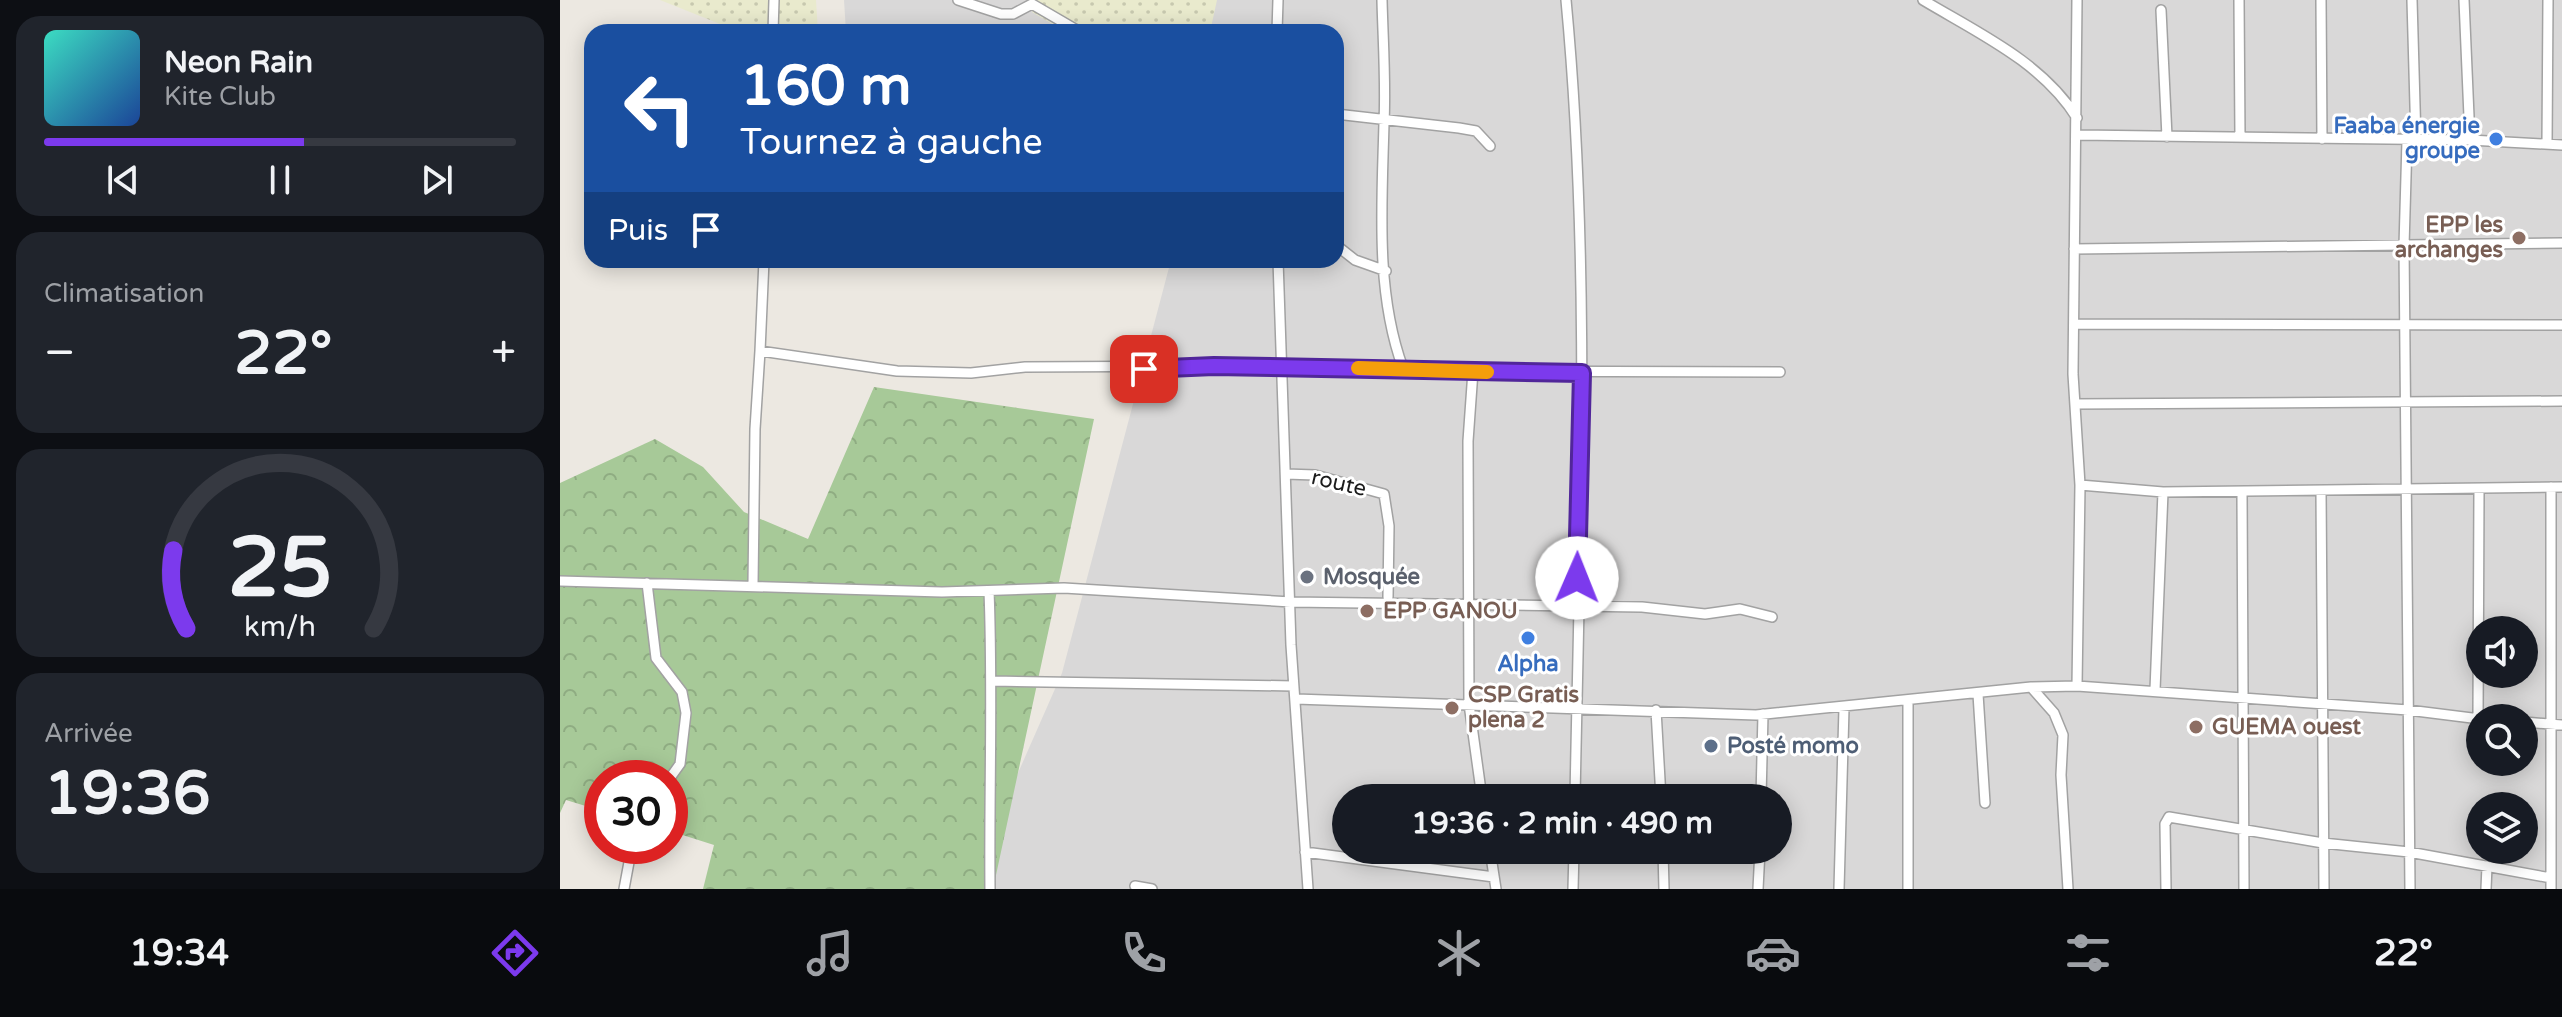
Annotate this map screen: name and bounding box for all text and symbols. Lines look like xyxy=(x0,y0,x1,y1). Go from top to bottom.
text: Neon Rain xyxy=(164,44,313,81)
text: 160 m xyxy=(740,53,911,120)
icon: left xyxy=(608,56,712,160)
text: Kite Club xyxy=(164,81,276,112)
place label: Faaba énergie groupe xyxy=(2333,113,2480,164)
text: Tournez à gauche xyxy=(740,121,1043,164)
marker: Faaba énergie groupe xyxy=(2487,130,2505,148)
icon: previous xyxy=(101,158,145,202)
icon: pause xyxy=(258,158,302,202)
icon: next xyxy=(415,158,459,202)
icon: arrive xyxy=(684,208,728,252)
text: Puis xyxy=(608,212,668,249)
place label: EPP les archanges xyxy=(2395,212,2503,263)
marker: EPP les archanges xyxy=(2510,229,2528,247)
text: Climatisation xyxy=(44,278,204,309)
text: 22° xyxy=(234,318,332,390)
text: − xyxy=(44,327,75,380)
text: + xyxy=(491,327,516,380)
pin xyxy=(1110,335,1178,403)
icon: arrive xyxy=(1122,347,1166,391)
street label: route xyxy=(1309,464,1369,502)
text: 25 xyxy=(228,518,332,618)
position arrow xyxy=(1535,536,1619,620)
place label: Mosquée xyxy=(1323,564,1420,590)
marker: Mosquée xyxy=(1298,568,1316,586)
place label: EPP GANOU xyxy=(1383,598,1518,624)
marker: EPP GANOU xyxy=(1358,602,1376,620)
text: km/h xyxy=(244,610,316,644)
map controls xyxy=(2466,616,2538,864)
button: sound xyxy=(2466,616,2538,688)
marker: Alpha xyxy=(1519,629,1537,647)
place label: Alpha xyxy=(1497,651,1559,677)
place label: CSP Gratis plena 2 xyxy=(1468,682,1579,733)
marker: CSP Gratis plena 2 xyxy=(1443,699,1461,717)
button: search xyxy=(2466,704,2538,776)
place label: GUEMA ouest xyxy=(2212,714,2361,740)
text: Arrivée xyxy=(44,718,133,749)
marker: GUEMA ouest xyxy=(2187,718,2205,736)
place label: Posté momo xyxy=(1727,733,1859,759)
marker: Posté momo xyxy=(1702,737,1720,755)
text: 19:36 xyxy=(44,758,210,830)
speed limit sign: 30 xyxy=(584,760,688,864)
button: layers xyxy=(2466,792,2538,864)
text: 19:36 · 2 min · 490 m xyxy=(1411,805,1713,842)
icon: directions xyxy=(487,925,543,981)
icon: music xyxy=(802,925,858,981)
icon: phone xyxy=(1116,925,1172,981)
icon: climate xyxy=(1431,925,1487,981)
icon: car xyxy=(1745,925,1801,981)
icon: filters xyxy=(2060,925,2116,981)
text: 19:34 xyxy=(129,932,229,975)
text: 22° xyxy=(2374,932,2433,975)

